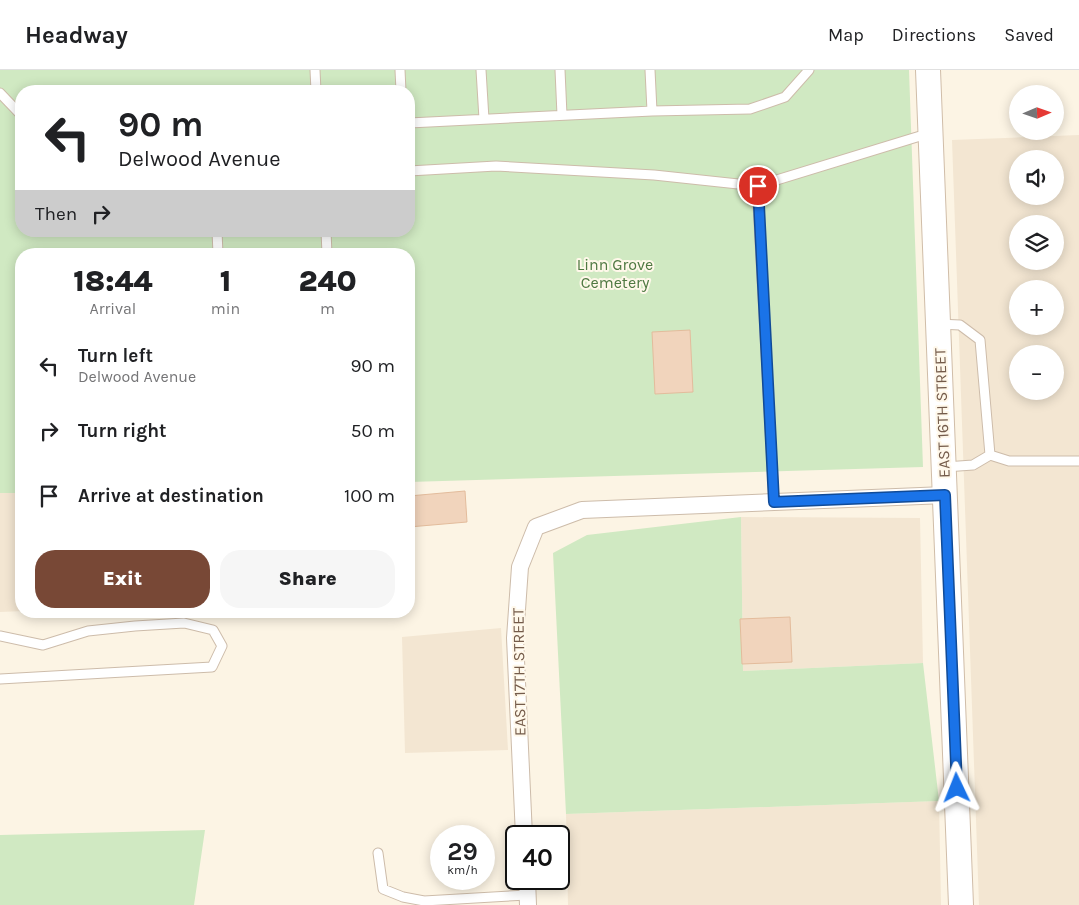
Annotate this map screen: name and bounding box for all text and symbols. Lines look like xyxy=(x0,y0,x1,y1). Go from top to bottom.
text: Headway xyxy=(25,21,128,49)
text: Map xyxy=(828,24,864,46)
text: Directions xyxy=(892,24,976,46)
text: Saved xyxy=(1004,24,1054,46)
north arrow xyxy=(1009,85,1064,140)
map controls xyxy=(1009,85,1064,400)
text: 90 m xyxy=(118,104,204,145)
icon: left xyxy=(35,105,100,170)
text: Delwood Avenue xyxy=(118,146,281,172)
button: sound xyxy=(1009,150,1064,205)
pin xyxy=(737,165,779,207)
icon: arrive xyxy=(744,172,772,200)
icon: right xyxy=(87,200,115,228)
text: Then xyxy=(35,203,77,225)
button: layers xyxy=(1009,215,1064,270)
park label: Linn Grove Cemetery xyxy=(577,255,653,292)
text: 18:44 xyxy=(73,263,153,299)
text: 1 xyxy=(220,263,231,299)
text: 240 xyxy=(299,263,357,299)
button: + xyxy=(1009,280,1064,335)
text: Arrival xyxy=(89,299,136,318)
text: min xyxy=(211,299,240,318)
text: m xyxy=(320,299,335,318)
text: Turn left xyxy=(78,345,153,367)
button: − xyxy=(1009,345,1064,400)
street label: EAST 16TH STREET xyxy=(930,348,954,478)
icon: left xyxy=(35,352,63,380)
text: 90 m xyxy=(350,355,395,377)
text: Delwood Avenue xyxy=(78,367,196,386)
icon: right xyxy=(35,417,63,445)
text: Turn right xyxy=(78,420,167,442)
text: 50 m xyxy=(351,420,395,442)
icon: arrive xyxy=(35,482,63,510)
text: Arrive at destination xyxy=(78,485,264,507)
text: 100 m xyxy=(344,485,395,507)
button: Exit xyxy=(35,550,210,608)
button: Share xyxy=(220,550,395,608)
street label: EAST 17TH STREET xyxy=(508,608,530,736)
position arrow xyxy=(930,761,982,813)
speed limit sign: 40 xyxy=(505,825,570,890)
text: 29 xyxy=(447,837,478,866)
text: km/h xyxy=(447,863,478,877)

